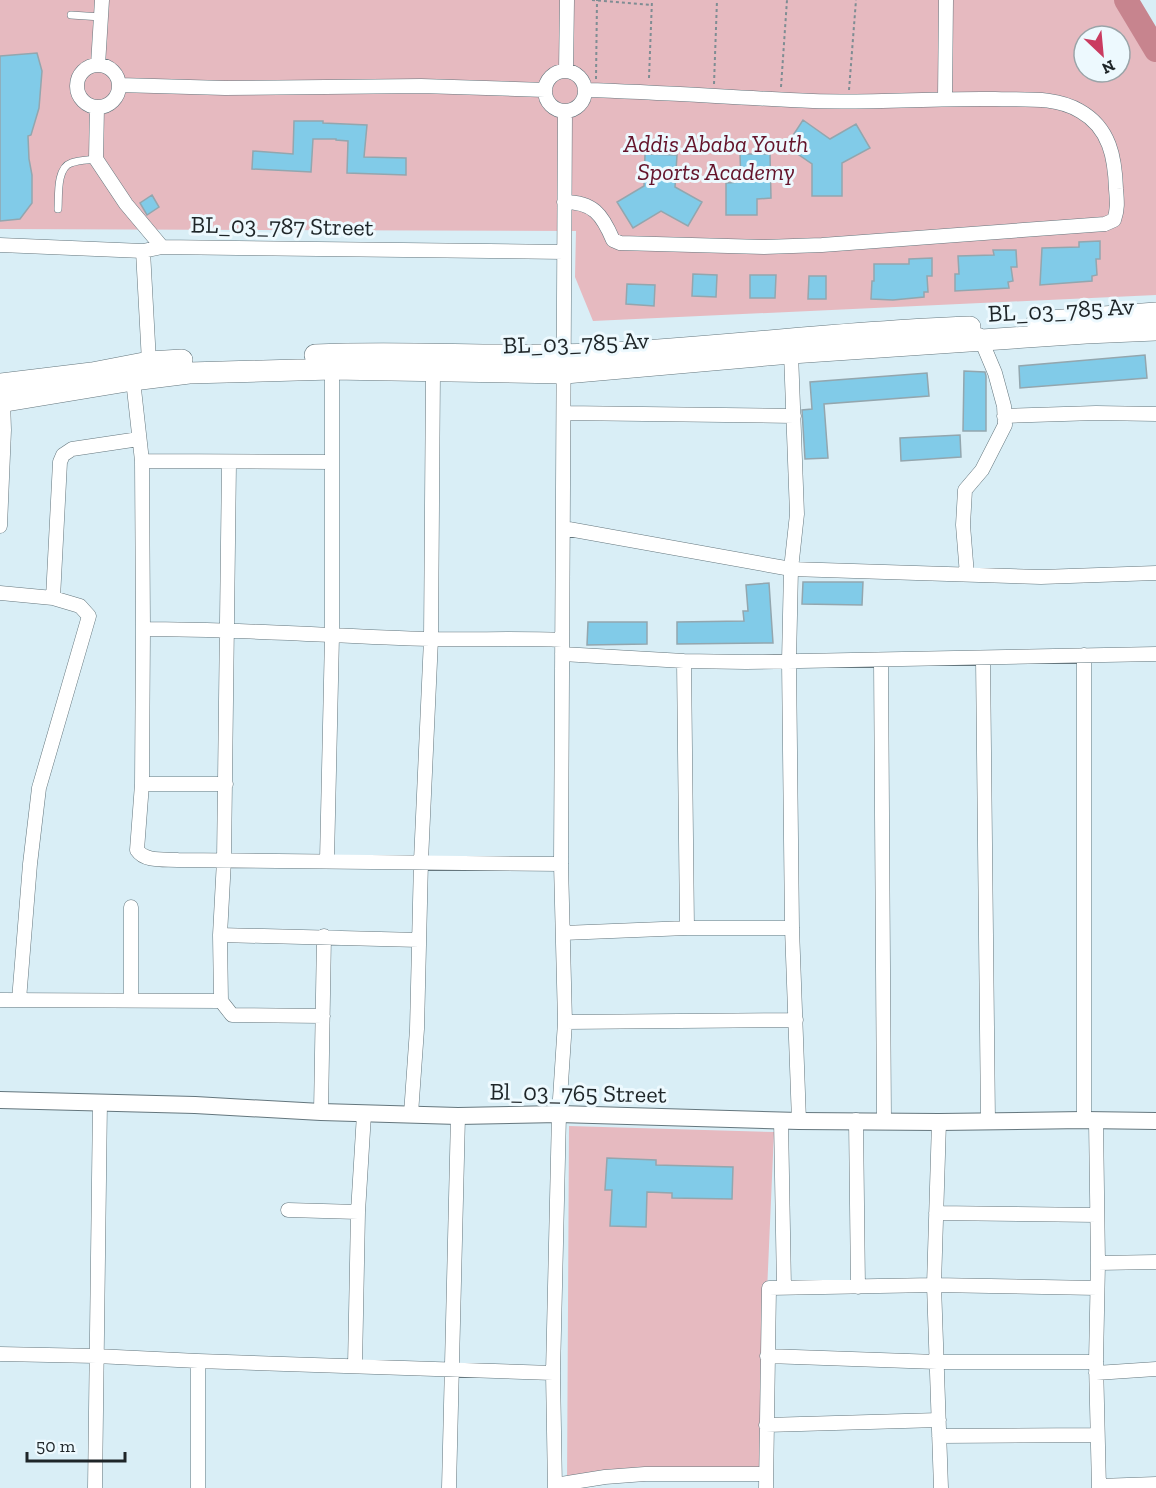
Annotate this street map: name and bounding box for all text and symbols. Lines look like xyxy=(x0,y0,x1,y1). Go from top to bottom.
north arrow xyxy=(1072,24,1132,84)
text: N xyxy=(1099,56,1118,78)
park label: Addis Ababa Youth Sports Academy xyxy=(623,129,809,186)
street label: BL_03_787 Street xyxy=(190,209,374,242)
street label: BL_03_785 Av xyxy=(987,291,1135,328)
street label: BL_03_785 Av xyxy=(502,325,650,360)
street label: Bl_03_765 Street xyxy=(489,1076,667,1109)
scale bar xyxy=(27,1425,124,1463)
text: 50 m xyxy=(36,1435,76,1457)

